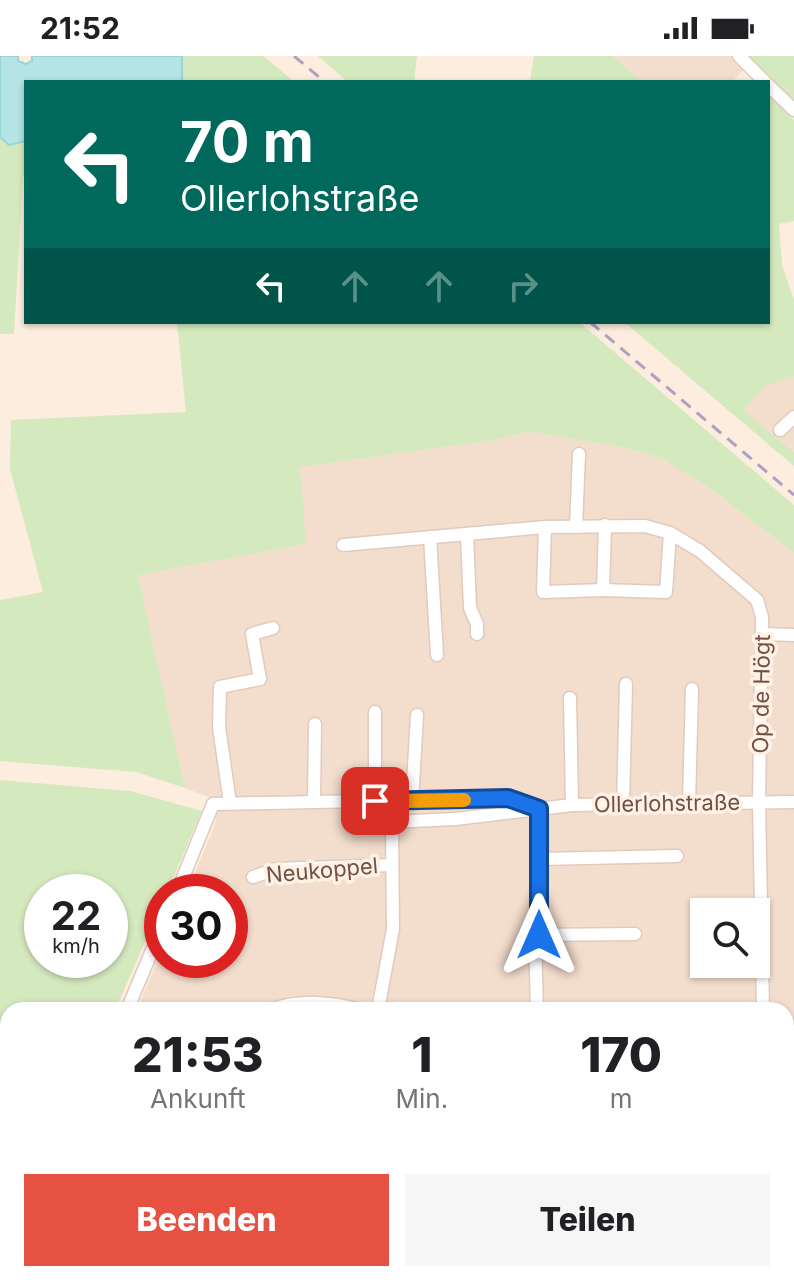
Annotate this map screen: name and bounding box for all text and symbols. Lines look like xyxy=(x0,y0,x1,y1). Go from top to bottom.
text: 21:52 xyxy=(40,10,120,46)
text: 70 m xyxy=(180,108,314,176)
icon: left xyxy=(48,112,152,216)
text: Ollerlohstraße xyxy=(180,176,419,220)
icon: left xyxy=(249,264,293,308)
icon: ahead xyxy=(333,264,377,308)
icon: ahead xyxy=(417,264,461,308)
icon: right xyxy=(501,264,545,308)
street label: Op de Högt xyxy=(747,634,775,754)
pin xyxy=(341,767,409,835)
icon: arrive xyxy=(353,779,397,823)
street label: Ollerlohstraße xyxy=(594,789,740,817)
street label: Neukoppel xyxy=(265,852,379,888)
speed limit sign: 30 xyxy=(144,874,248,978)
text: 22 xyxy=(51,891,101,940)
position arrow xyxy=(497,893,581,977)
map controls xyxy=(690,898,770,978)
button: search xyxy=(690,898,770,978)
text: km/h xyxy=(52,934,100,958)
text: 21:53 xyxy=(132,1025,264,1084)
text: 1 xyxy=(411,1025,432,1084)
text: 170 xyxy=(580,1025,662,1084)
text: Ankunft xyxy=(150,1083,246,1114)
text: Min. xyxy=(396,1083,448,1114)
text: m xyxy=(610,1083,632,1114)
button: Beenden xyxy=(24,1174,389,1266)
button: Teilen xyxy=(405,1174,770,1266)

